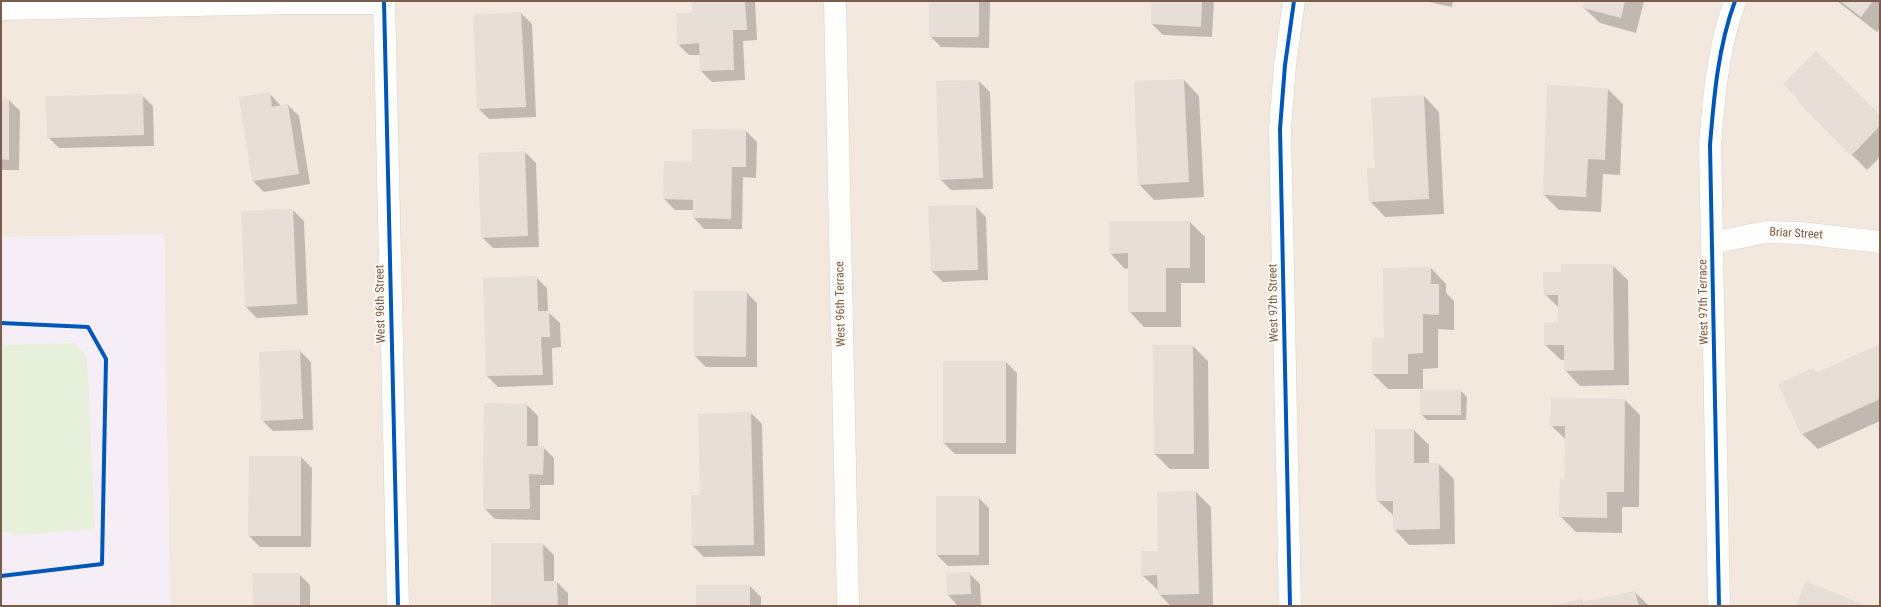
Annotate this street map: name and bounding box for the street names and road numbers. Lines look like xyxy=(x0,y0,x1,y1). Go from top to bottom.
street label: Briar Street xyxy=(1769,225,1823,243)
street label: West 97th Terrace xyxy=(1696,259,1712,345)
street label: West 96th Terrace xyxy=(833,261,849,347)
street label: West 97th Street xyxy=(1266,264,1282,342)
street label: West 96th Street xyxy=(373,265,389,343)

